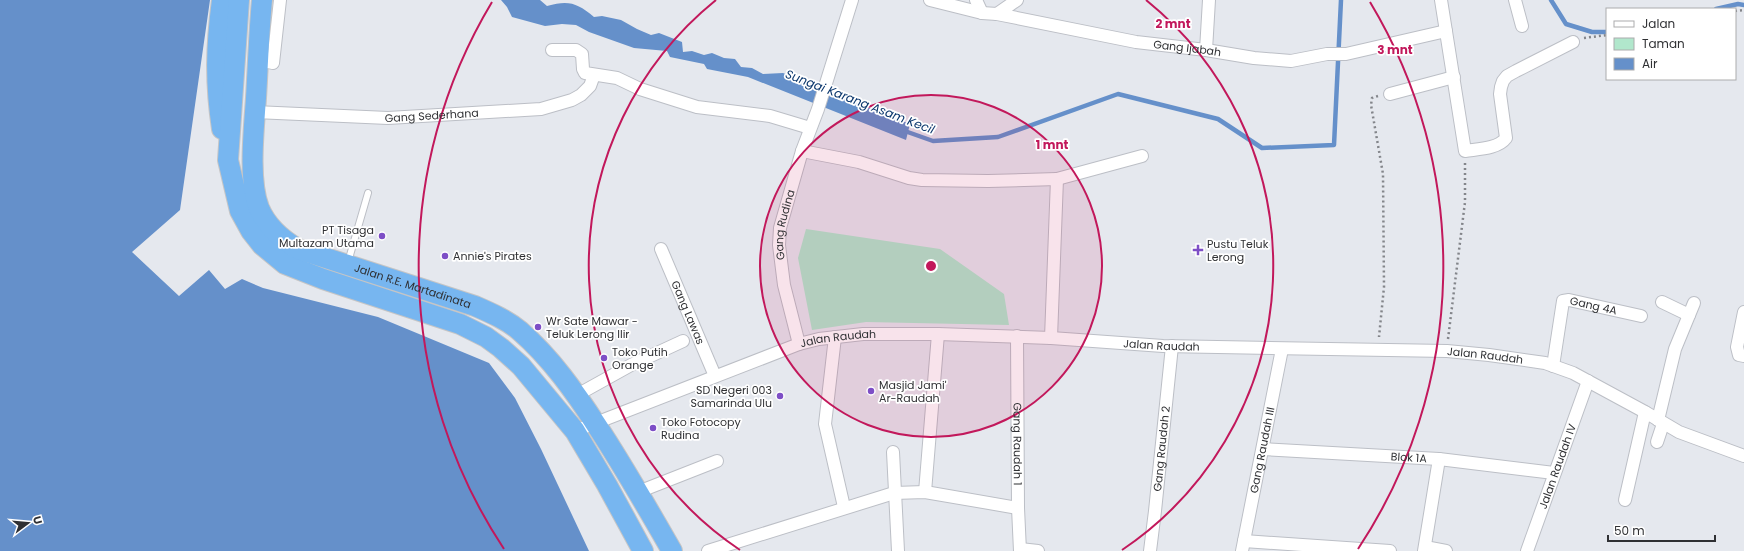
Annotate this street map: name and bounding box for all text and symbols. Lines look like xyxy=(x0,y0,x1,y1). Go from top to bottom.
legend xyxy=(1606,8,1736,80)
text: 2 mnt xyxy=(1155,15,1191,32)
text: Jalan xyxy=(1642,15,1675,32)
text: Taman xyxy=(1642,35,1685,52)
street label: Gang Ijabah xyxy=(1152,36,1222,60)
text: 3 mnt xyxy=(1377,41,1413,58)
text: Air xyxy=(1642,55,1658,72)
water label: Sungai Karang Asam Kecil xyxy=(783,65,937,138)
street label: Gang Sederhana xyxy=(384,105,479,126)
text: 1 mnt xyxy=(1036,136,1068,153)
street label: Gang Rudina xyxy=(771,188,799,261)
place label: PT Tisaga Multazam Utama xyxy=(279,222,374,251)
marker: PT Tisaga Multazam Utama xyxy=(377,231,387,241)
place label: Pustu Teluk Lerong xyxy=(1207,236,1269,265)
marker: Pustu Teluk Lerong xyxy=(1192,244,1204,256)
place label: Annie's Pirates xyxy=(453,248,532,264)
marker: Annie's Pirates xyxy=(440,251,450,261)
centre of rings xyxy=(924,259,938,273)
street label: Jalan R.E. Martadinata xyxy=(352,260,473,312)
street label: Gang Lawas xyxy=(667,278,709,347)
street label: Gang 4A xyxy=(1569,292,1619,319)
place label: Wr Sate Mawar - Teluk Lerong Ilir xyxy=(546,313,638,342)
marker: Wr Sate Mawar - Teluk Lerong Ilir xyxy=(533,322,543,332)
street label: Jalan Raudah xyxy=(798,326,876,351)
street label: Jalan Raudah xyxy=(1123,335,1200,355)
street label: Jalan Raudah xyxy=(1446,343,1524,368)
place label: Toko Putih Orange xyxy=(612,344,668,373)
marker: Toko Putih Orange xyxy=(599,353,609,363)
place label: Masjid Jami' Ar-Raudah xyxy=(879,377,947,406)
place label: SD Negeri 003 Samarinda Ulu xyxy=(691,382,772,411)
marker: Masjid Jami' Ar-Raudah xyxy=(866,386,876,396)
marker: SD Negeri 003 Samarinda Ulu xyxy=(775,391,785,401)
street label: Gang Raudah 1 xyxy=(1009,402,1026,486)
street label: Gang Raudah 2 xyxy=(1149,405,1174,492)
street label: Gang Raudah III xyxy=(1246,405,1278,494)
place label: Toko Fotocopy Rudina xyxy=(661,414,741,443)
street label: Jalan Raudah IV xyxy=(1535,421,1580,511)
marker: Toko Fotocopy Rudina xyxy=(648,423,658,433)
street label: Blok 1A xyxy=(1390,448,1428,466)
north arrow xyxy=(8,503,48,543)
text: U xyxy=(29,514,46,526)
scale bar xyxy=(1608,517,1715,543)
text: 50 m xyxy=(1614,522,1645,539)

